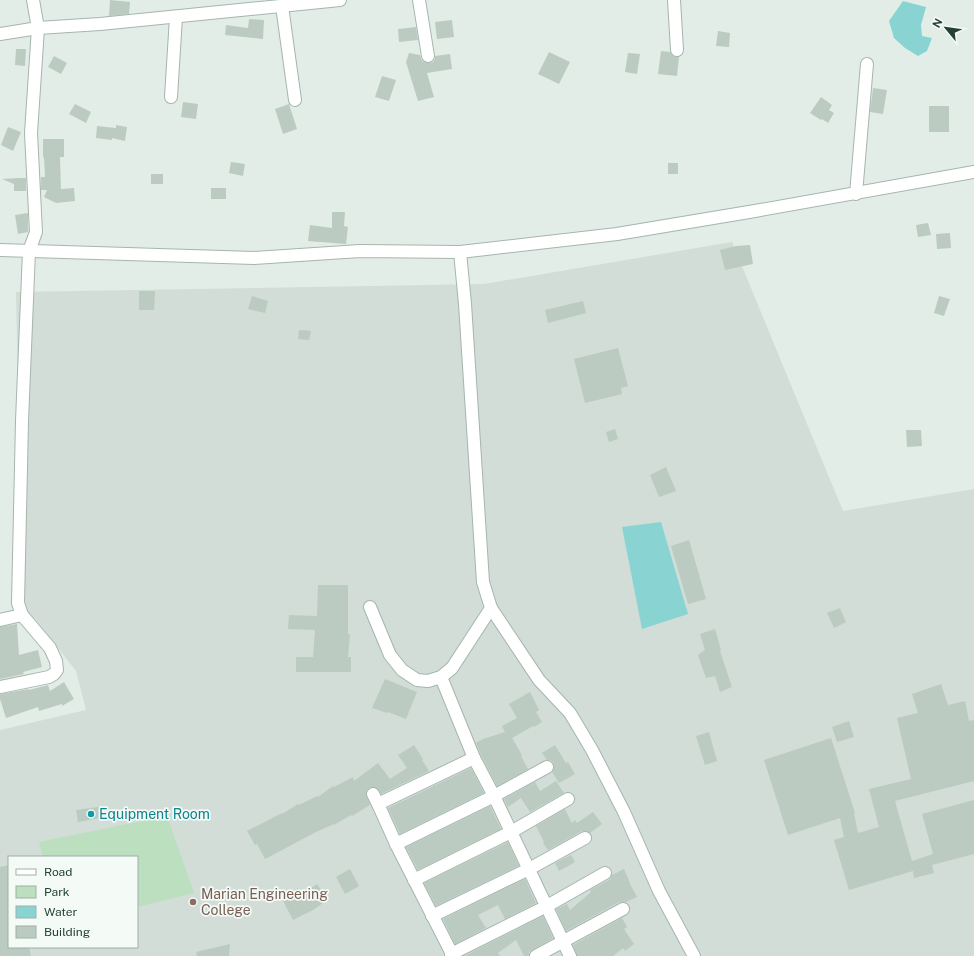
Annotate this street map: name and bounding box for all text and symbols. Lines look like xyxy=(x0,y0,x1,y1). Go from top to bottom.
north arrow xyxy=(926,8,966,48)
text: N xyxy=(930,16,945,30)
place label: Equipment Room xyxy=(99,806,210,822)
marker: Equipment Room xyxy=(86,809,96,819)
legend xyxy=(8,856,138,948)
text: Road xyxy=(44,865,72,879)
text: Park xyxy=(44,885,70,899)
place label: Marian Engineering College xyxy=(201,886,328,918)
marker: Marian Engineering College xyxy=(188,897,198,907)
text: Water xyxy=(44,905,78,919)
text: Building xyxy=(44,925,90,939)

